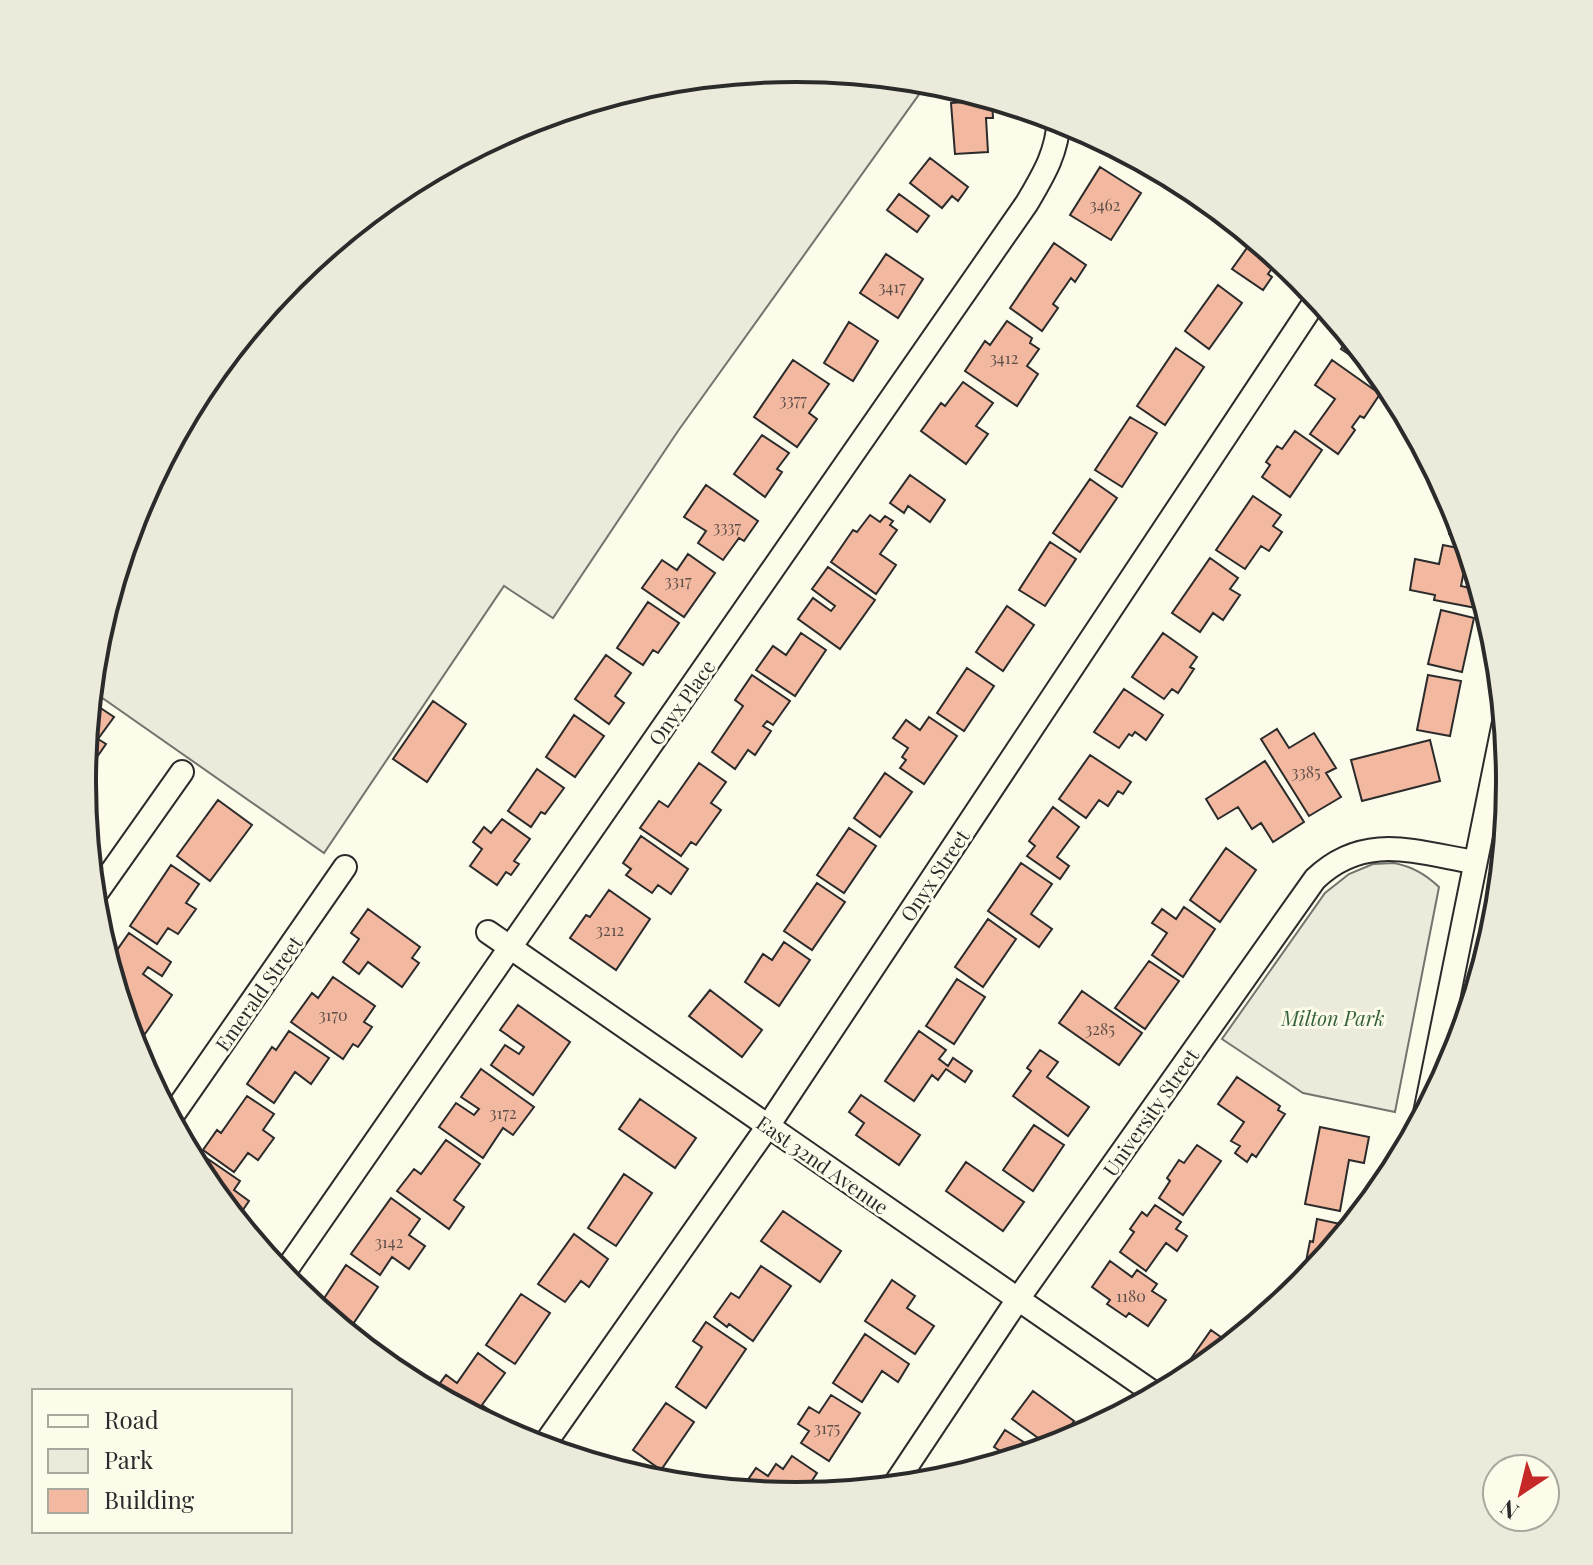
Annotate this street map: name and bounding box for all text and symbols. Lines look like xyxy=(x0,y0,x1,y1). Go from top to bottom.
house number: 3462 xyxy=(1089,194,1121,215)
house number: 3417 xyxy=(878,276,906,297)
house number: 3412 xyxy=(990,347,1018,368)
house number: 3377 xyxy=(779,389,807,410)
house number: 3337 xyxy=(713,516,742,537)
house number: 3317 xyxy=(665,570,692,591)
street label: Onyx Place xyxy=(642,654,720,750)
house number: 3385 xyxy=(1291,761,1321,782)
street label: Onyx Street xyxy=(893,823,975,926)
house number: 3212 xyxy=(596,919,624,940)
street label: Emerald Street xyxy=(208,929,308,1056)
house number: 3170 xyxy=(318,1004,348,1025)
park label: Milton Park xyxy=(1280,1004,1385,1031)
house number: 3285 xyxy=(1085,1018,1115,1039)
street label: University Street xyxy=(1096,1042,1205,1181)
house number: 3172 xyxy=(489,1102,517,1123)
street label: East 32nd Avenue xyxy=(752,1108,894,1220)
house number: 3142 xyxy=(375,1231,403,1252)
house number: 1180 xyxy=(1116,1285,1146,1306)
legend xyxy=(32,1389,292,1533)
text: Road xyxy=(104,1403,159,1435)
house number: 3175 xyxy=(814,1417,840,1438)
text: Park xyxy=(104,1443,154,1475)
north arrow xyxy=(1481,1453,1561,1533)
text: Building xyxy=(104,1483,195,1515)
text: N xyxy=(1494,1493,1524,1527)

